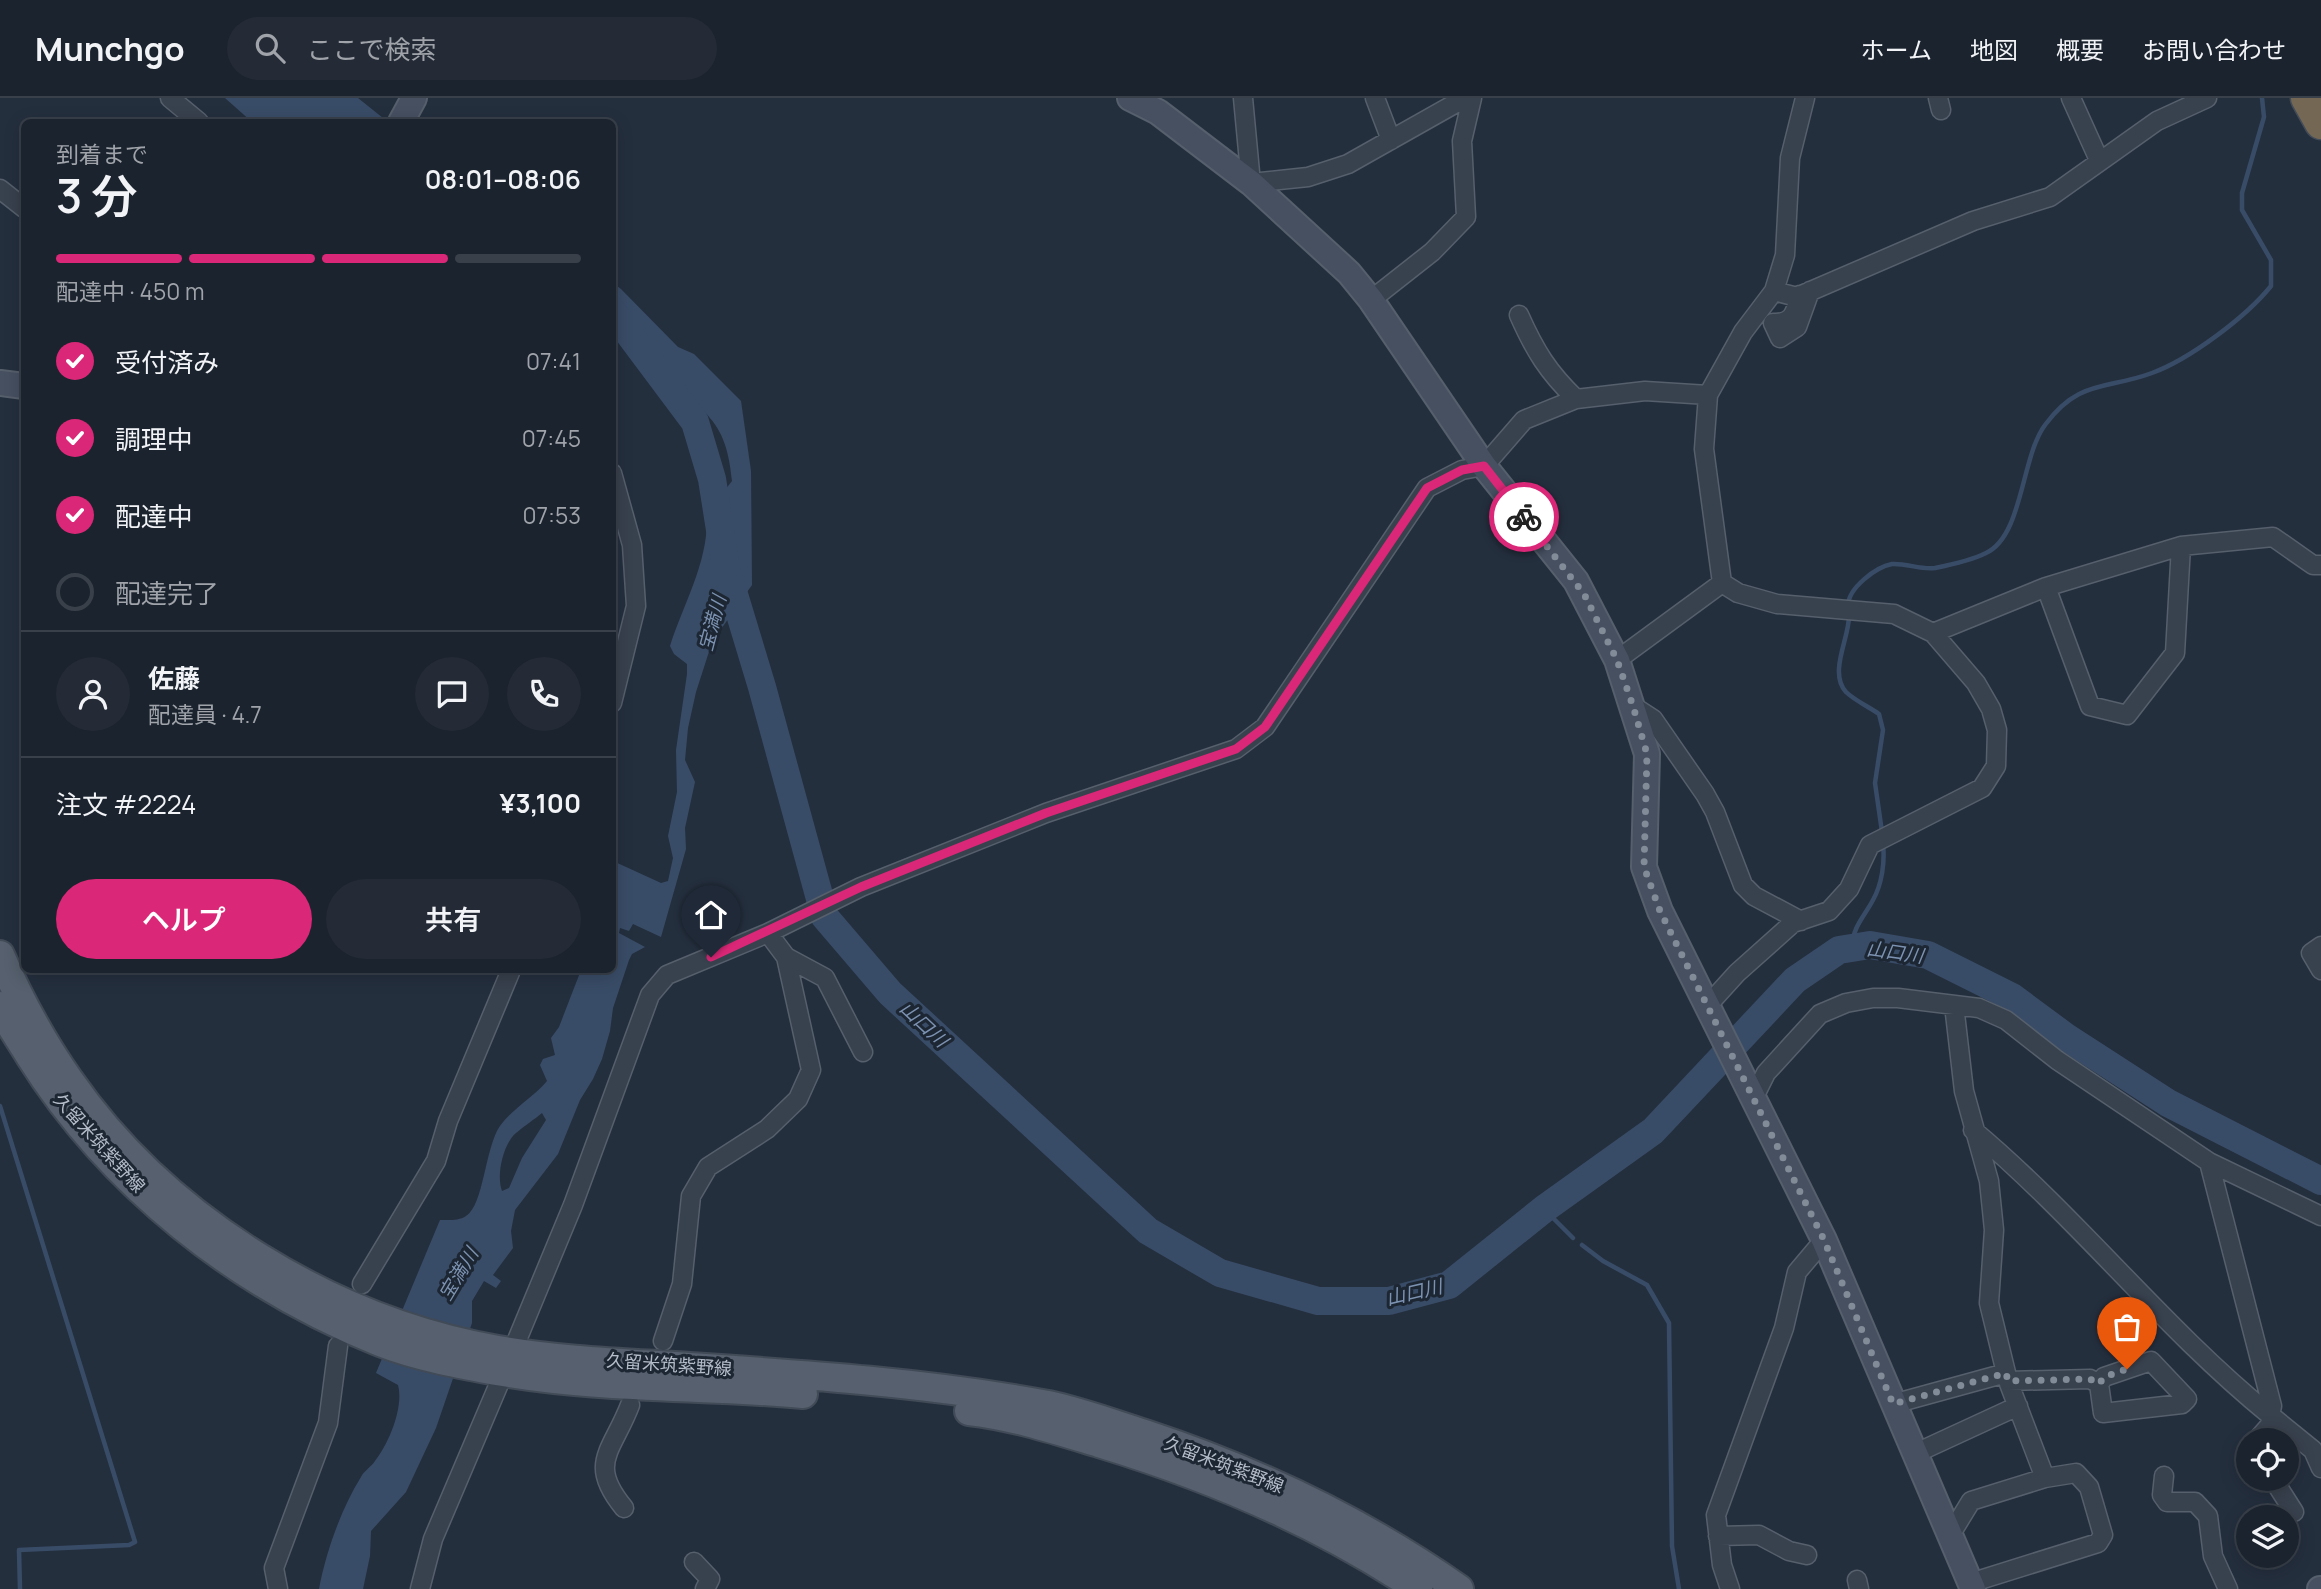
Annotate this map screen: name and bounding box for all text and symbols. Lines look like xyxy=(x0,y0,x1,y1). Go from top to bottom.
search box xyxy=(227,17,717,80)
text: Munchgo xyxy=(35,26,185,71)
icon: search xyxy=(251,29,289,67)
text: ここで検索 xyxy=(307,31,437,67)
text: ホーム xyxy=(1861,33,1932,66)
text: 地図 xyxy=(1970,33,2018,66)
text: 概要 xyxy=(2056,33,2104,66)
text: お問い合わせ xyxy=(2142,33,2286,66)
text: 到着まで xyxy=(56,138,148,170)
text: 08:01–08:06 xyxy=(425,161,581,197)
text: 3 分 xyxy=(56,164,138,227)
text: 配達中 · 450 m xyxy=(56,275,204,307)
icon: check xyxy=(56,342,94,380)
text: 受付済み xyxy=(115,344,219,380)
text: 07:41 xyxy=(526,345,581,377)
icon: check xyxy=(56,419,94,457)
text: 調理中 xyxy=(115,421,193,457)
text: 07:45 xyxy=(522,422,581,454)
courier xyxy=(1489,482,1559,552)
icon: check xyxy=(56,496,94,534)
text: 配達中 xyxy=(115,498,193,534)
icon: bike xyxy=(1505,498,1543,536)
text: 07:53 xyxy=(523,499,581,531)
text: 配達完了 xyxy=(115,575,219,611)
water label: 宝満川 xyxy=(692,590,732,654)
button: person xyxy=(56,657,130,731)
button: chat xyxy=(415,657,489,731)
button: phone xyxy=(507,657,581,731)
text: 佐藤 xyxy=(148,660,200,696)
text: 配達員 · 4.7 xyxy=(148,698,262,730)
text: ¥3,100 xyxy=(500,785,581,821)
text: 注文 #2224 xyxy=(56,786,196,822)
button: ヘルプ xyxy=(56,879,312,959)
button: 共有 xyxy=(326,879,581,959)
pin xyxy=(681,885,741,957)
icon: home xyxy=(692,896,730,934)
water label: 山口川 xyxy=(1865,935,1927,969)
water label: 山口川 xyxy=(894,995,955,1054)
street label: 久留米筑紫野線 xyxy=(49,1087,151,1197)
water label: 宝満川 xyxy=(432,1241,485,1305)
water label: 山口川 xyxy=(1383,1272,1447,1311)
pin xyxy=(2097,1297,2157,1369)
icon: bag xyxy=(2108,1308,2146,1346)
street label: 久留米筑紫野線 xyxy=(605,1348,733,1380)
map controls xyxy=(2236,1428,2299,1568)
button: locate xyxy=(2236,1428,2299,1491)
street label: 久留米筑紫野線 xyxy=(1161,1430,1287,1498)
button: layers xyxy=(2236,1505,2299,1568)

